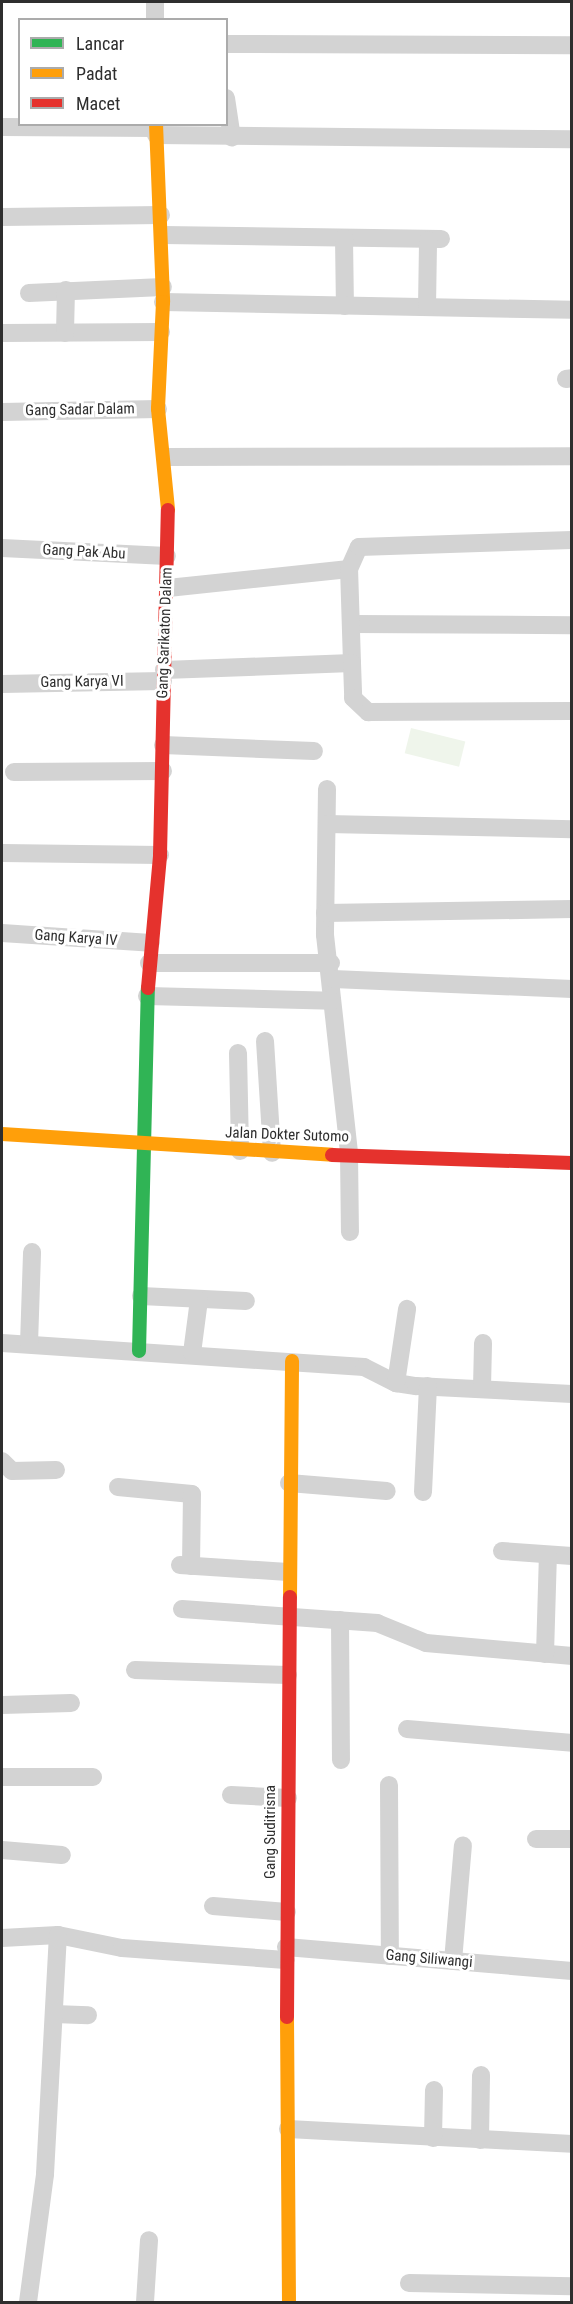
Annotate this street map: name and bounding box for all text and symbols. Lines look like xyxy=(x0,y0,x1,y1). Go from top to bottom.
legend xyxy=(18,18,228,126)
text: Lancar xyxy=(76,33,124,54)
text: Padat xyxy=(76,63,117,84)
text: Macet xyxy=(76,93,120,114)
street label: Gang Sadar Dalam xyxy=(25,400,135,420)
street label: Gang Pak Abu xyxy=(42,541,126,563)
street label: Gang Sarikaton Dalam xyxy=(154,567,176,699)
street label: Gang Karya VI xyxy=(40,672,124,692)
street label: Gang Karya IV xyxy=(34,926,118,950)
street label: Jalan Dokter Sutomo xyxy=(225,1124,349,1146)
street label: Gang Suditrisna xyxy=(262,1785,280,1879)
street label: Gang Siliwangi xyxy=(385,1946,473,1972)

